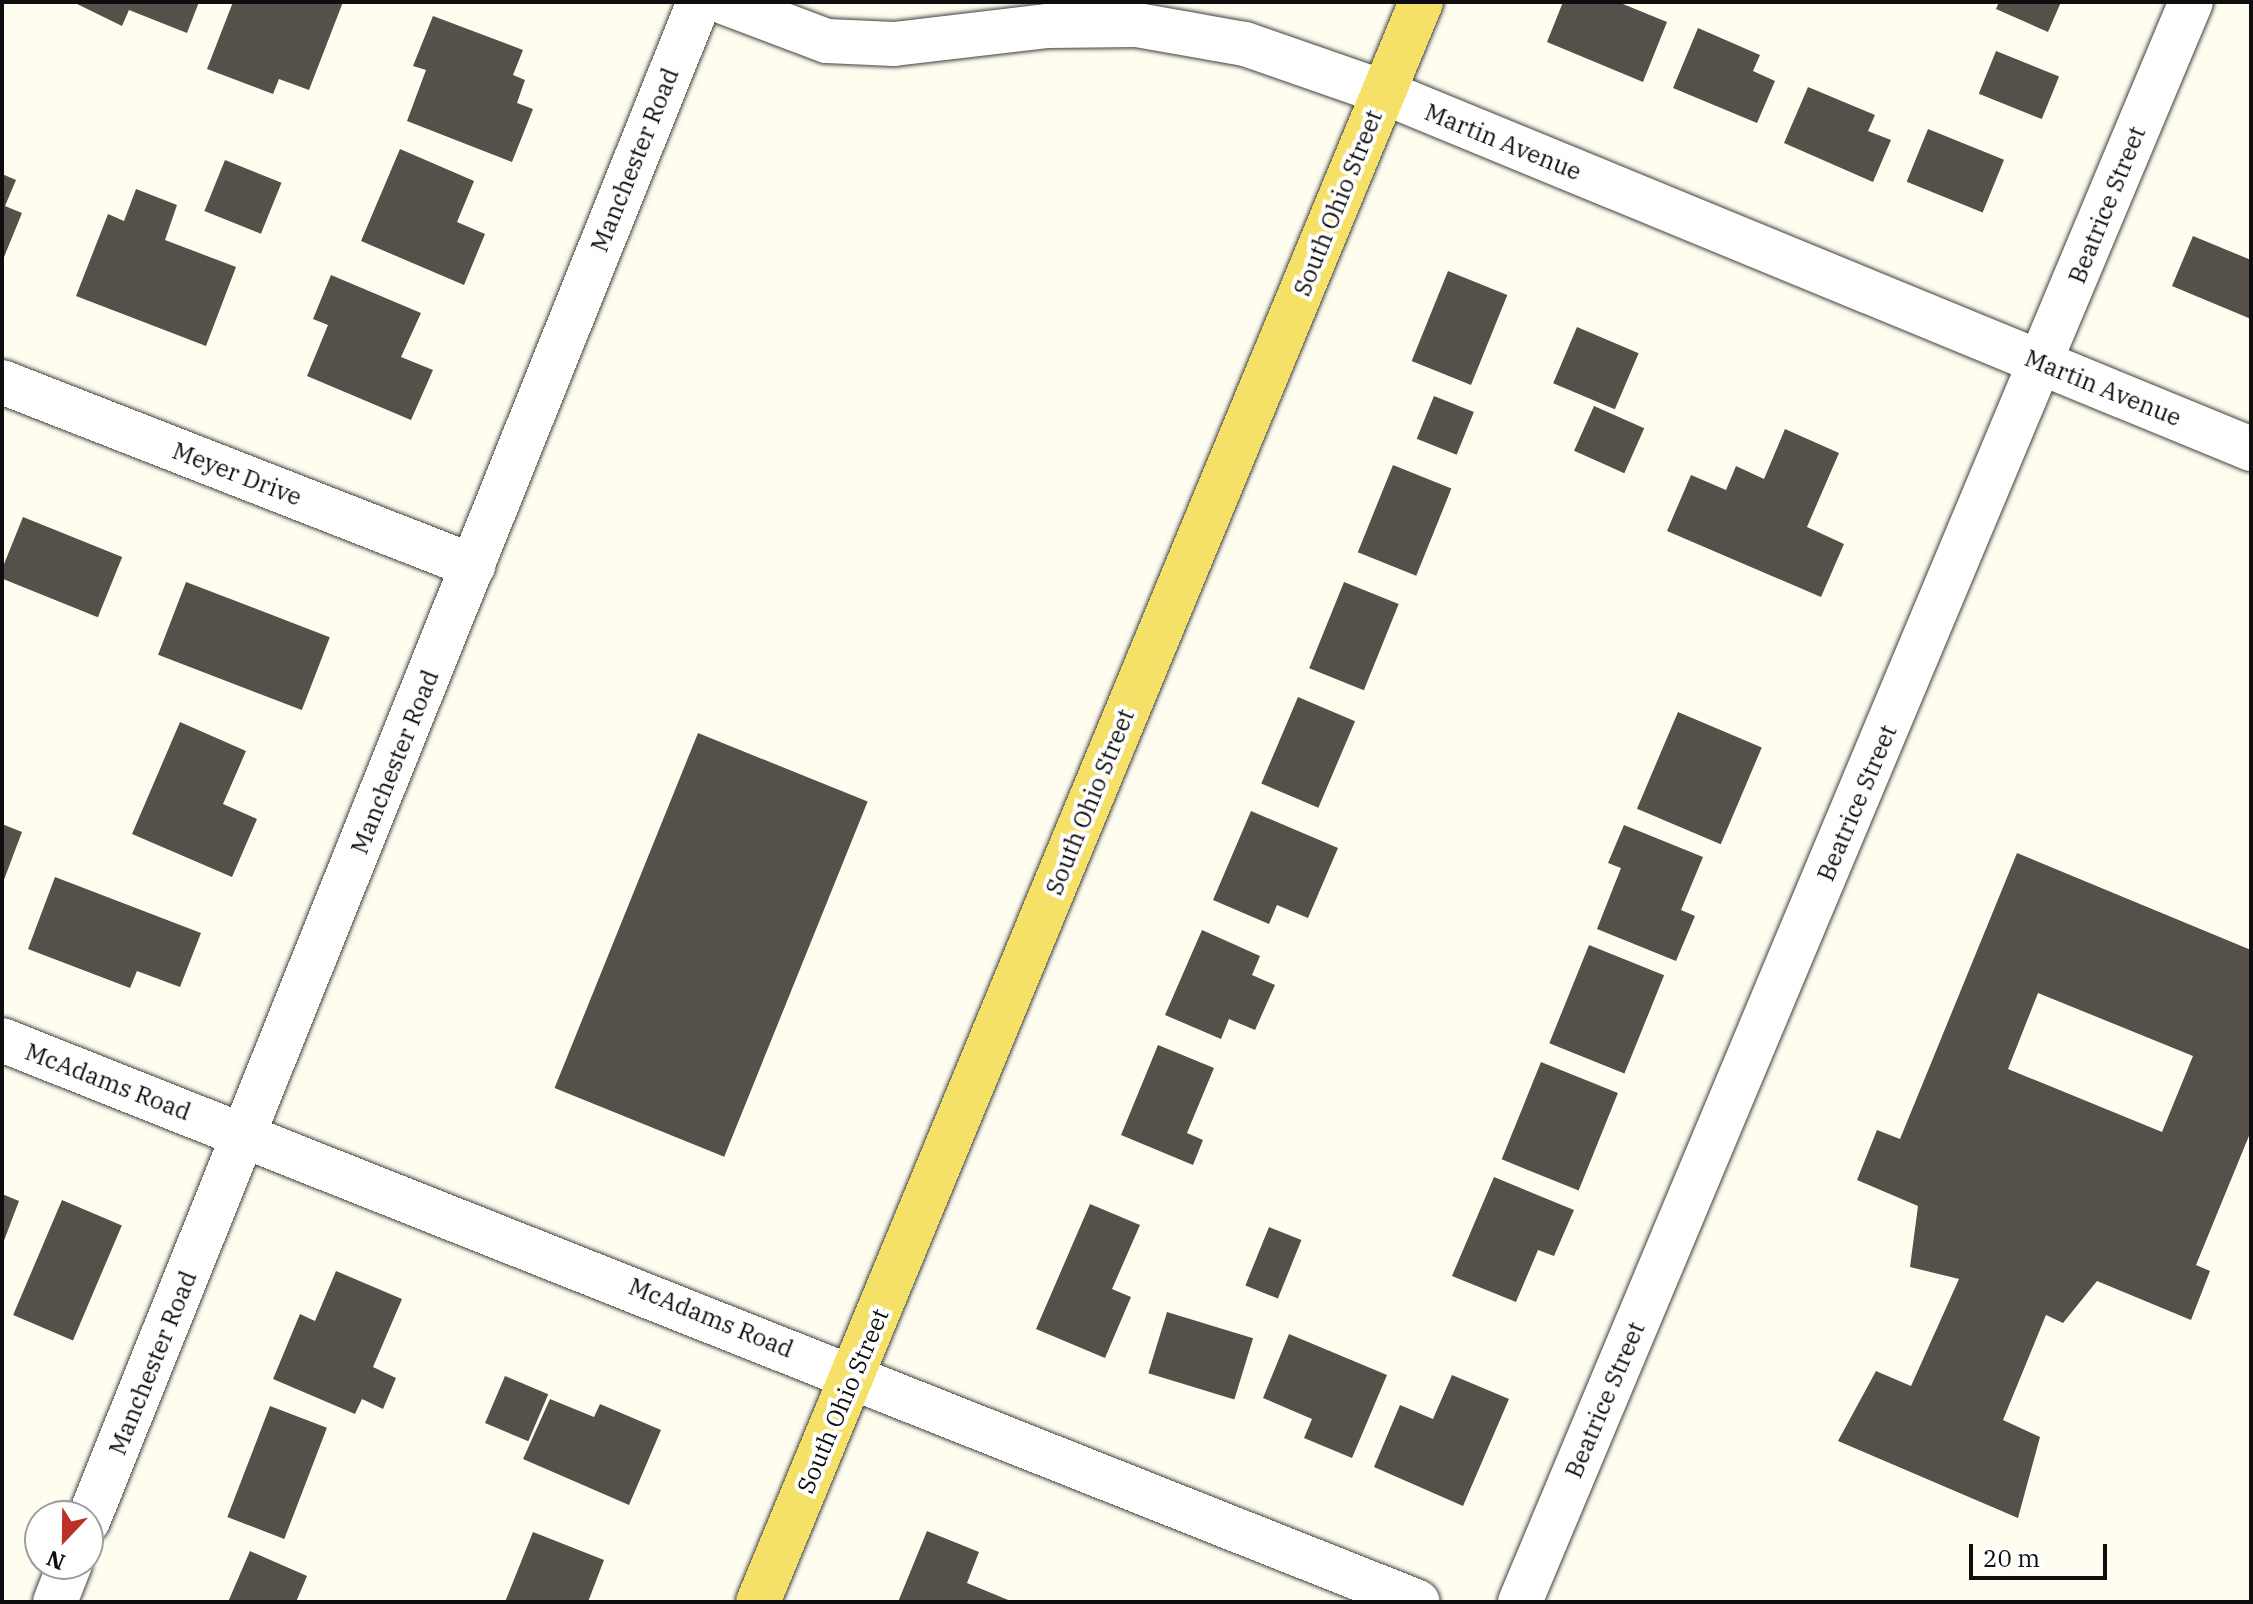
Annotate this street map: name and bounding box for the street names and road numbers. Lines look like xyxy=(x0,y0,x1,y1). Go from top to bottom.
street label: Manchester Road xyxy=(585,64,685,256)
street label: Martin Avenue xyxy=(1421,98,1585,186)
street label: South Ohio Street xyxy=(1288,106,1388,300)
street label: Beatrice Street xyxy=(2062,122,2152,288)
street label: Martin Avenue xyxy=(2021,344,2185,432)
street label: Meyer Drive xyxy=(168,436,306,512)
street label: Manchester Road xyxy=(345,666,445,858)
street label: South Ohio Street xyxy=(1040,705,1140,899)
street label: Beatrice Street xyxy=(1811,721,1903,885)
street label: McAdams Road xyxy=(21,1037,195,1127)
street label: Manchester Road xyxy=(103,1267,203,1459)
street label: McAdams Road xyxy=(625,1272,797,1364)
street label: South Ohio Street xyxy=(791,1304,895,1498)
street label: Beatrice Street xyxy=(1559,1318,1651,1482)

